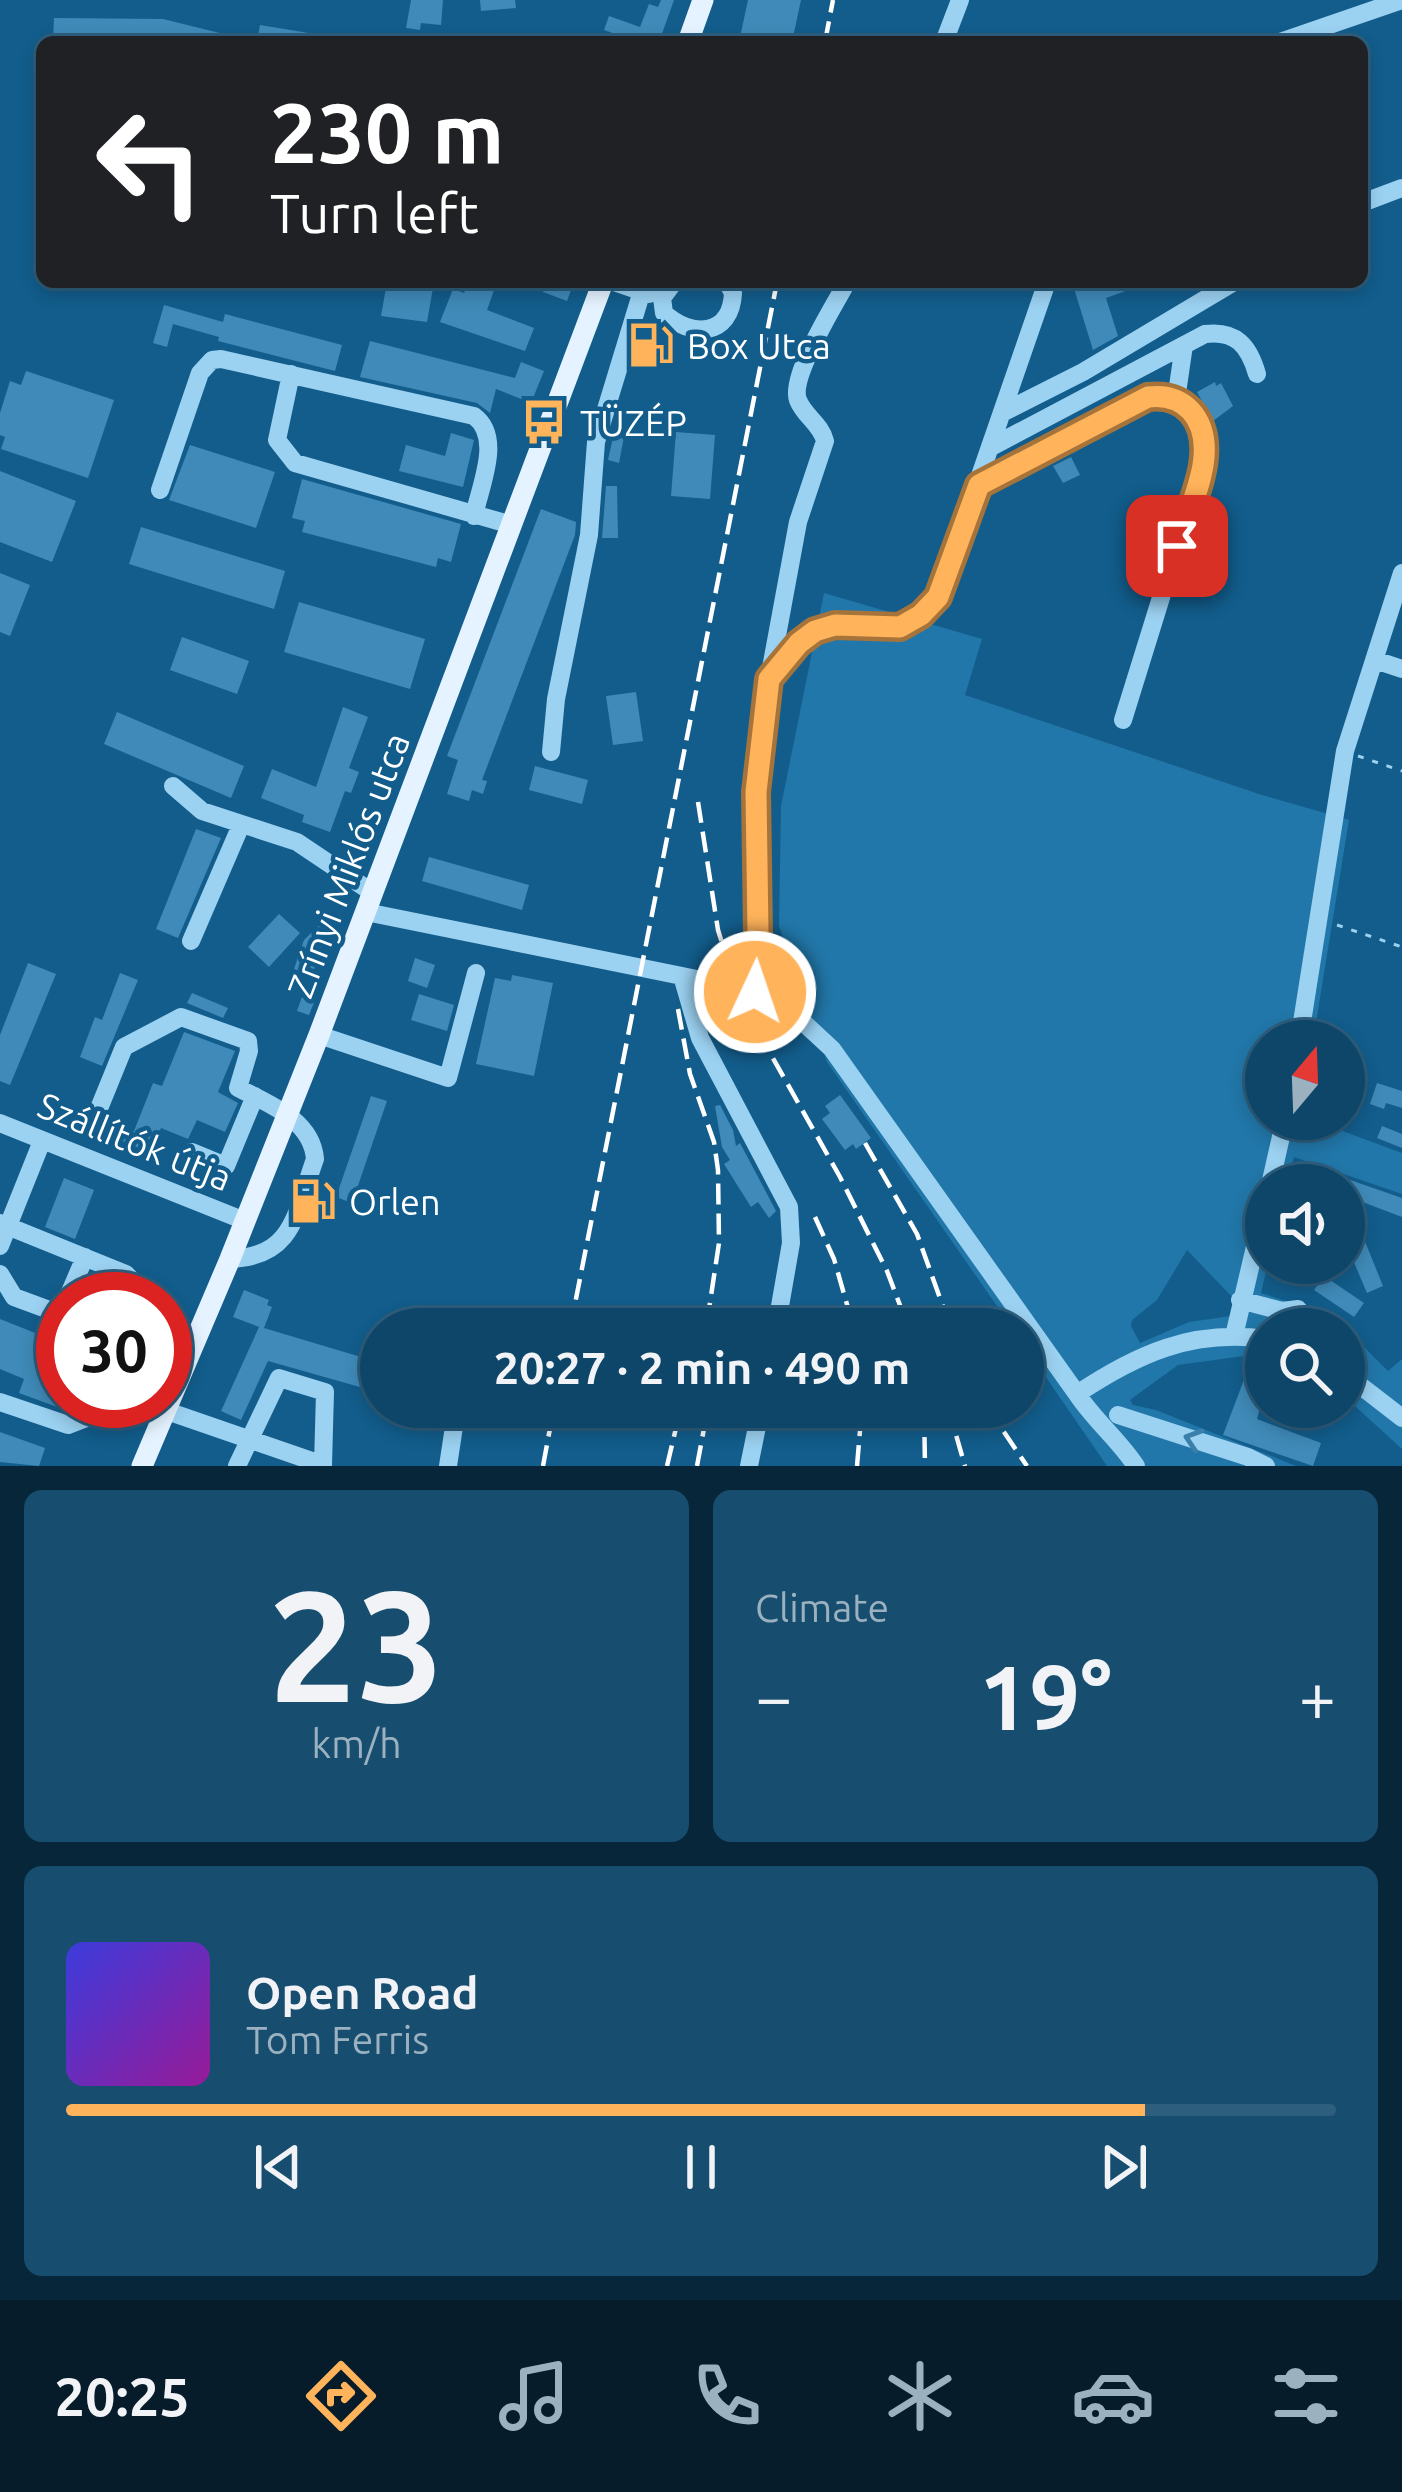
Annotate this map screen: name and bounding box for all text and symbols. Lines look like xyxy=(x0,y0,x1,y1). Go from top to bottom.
icon: left xyxy=(72,84,228,240)
text: 230 m xyxy=(270,85,504,179)
text: Turn left xyxy=(270,183,479,243)
fuel station icon: Box Utca xyxy=(626,320,676,370)
place label: Box Utca xyxy=(687,325,831,366)
bus stop icon: TÜZÉP xyxy=(519,397,569,447)
place label: TÜZÉP xyxy=(580,402,687,443)
pin xyxy=(1126,495,1228,597)
icon: arrive xyxy=(1144,513,1210,579)
street label: Zrínyi Miklós utca xyxy=(279,727,417,1003)
position arrow xyxy=(692,929,818,1055)
north arrow xyxy=(1245,1020,1365,1140)
map controls xyxy=(1245,1020,1365,1428)
street label: Szállítók útja xyxy=(32,1084,238,1198)
button: sound xyxy=(1245,1164,1365,1284)
fuel station icon: Orlen xyxy=(288,1176,338,1226)
place label: Orlen xyxy=(349,1181,440,1222)
speed limit sign: 30 xyxy=(36,1272,192,1428)
button: search xyxy=(1245,1308,1365,1428)
text: 20:27 · 2 min · 490 m xyxy=(494,1342,910,1393)
one-way arrow xyxy=(1183,1428,1204,1453)
text: 23 xyxy=(269,1557,444,1731)
text: Climate xyxy=(755,1586,889,1629)
text: 19° xyxy=(979,1646,1112,1747)
text: − xyxy=(755,1659,792,1733)
text: + xyxy=(1299,1659,1336,1733)
text: km/h xyxy=(311,1722,402,1765)
text: Open Road xyxy=(246,1967,478,2018)
text: Tom Ferris xyxy=(246,2018,429,2061)
icon: previous xyxy=(245,2134,311,2200)
icon: pause xyxy=(668,2134,734,2200)
icon: next xyxy=(1091,2134,1157,2200)
icon: directions xyxy=(299,2354,383,2438)
icon: music xyxy=(492,2354,576,2438)
icon: phone xyxy=(685,2354,769,2438)
icon: climate xyxy=(878,2354,962,2438)
icon: car xyxy=(1071,2354,1155,2438)
icon: filters xyxy=(1264,2354,1348,2438)
text: 20:25 xyxy=(54,2366,190,2426)

